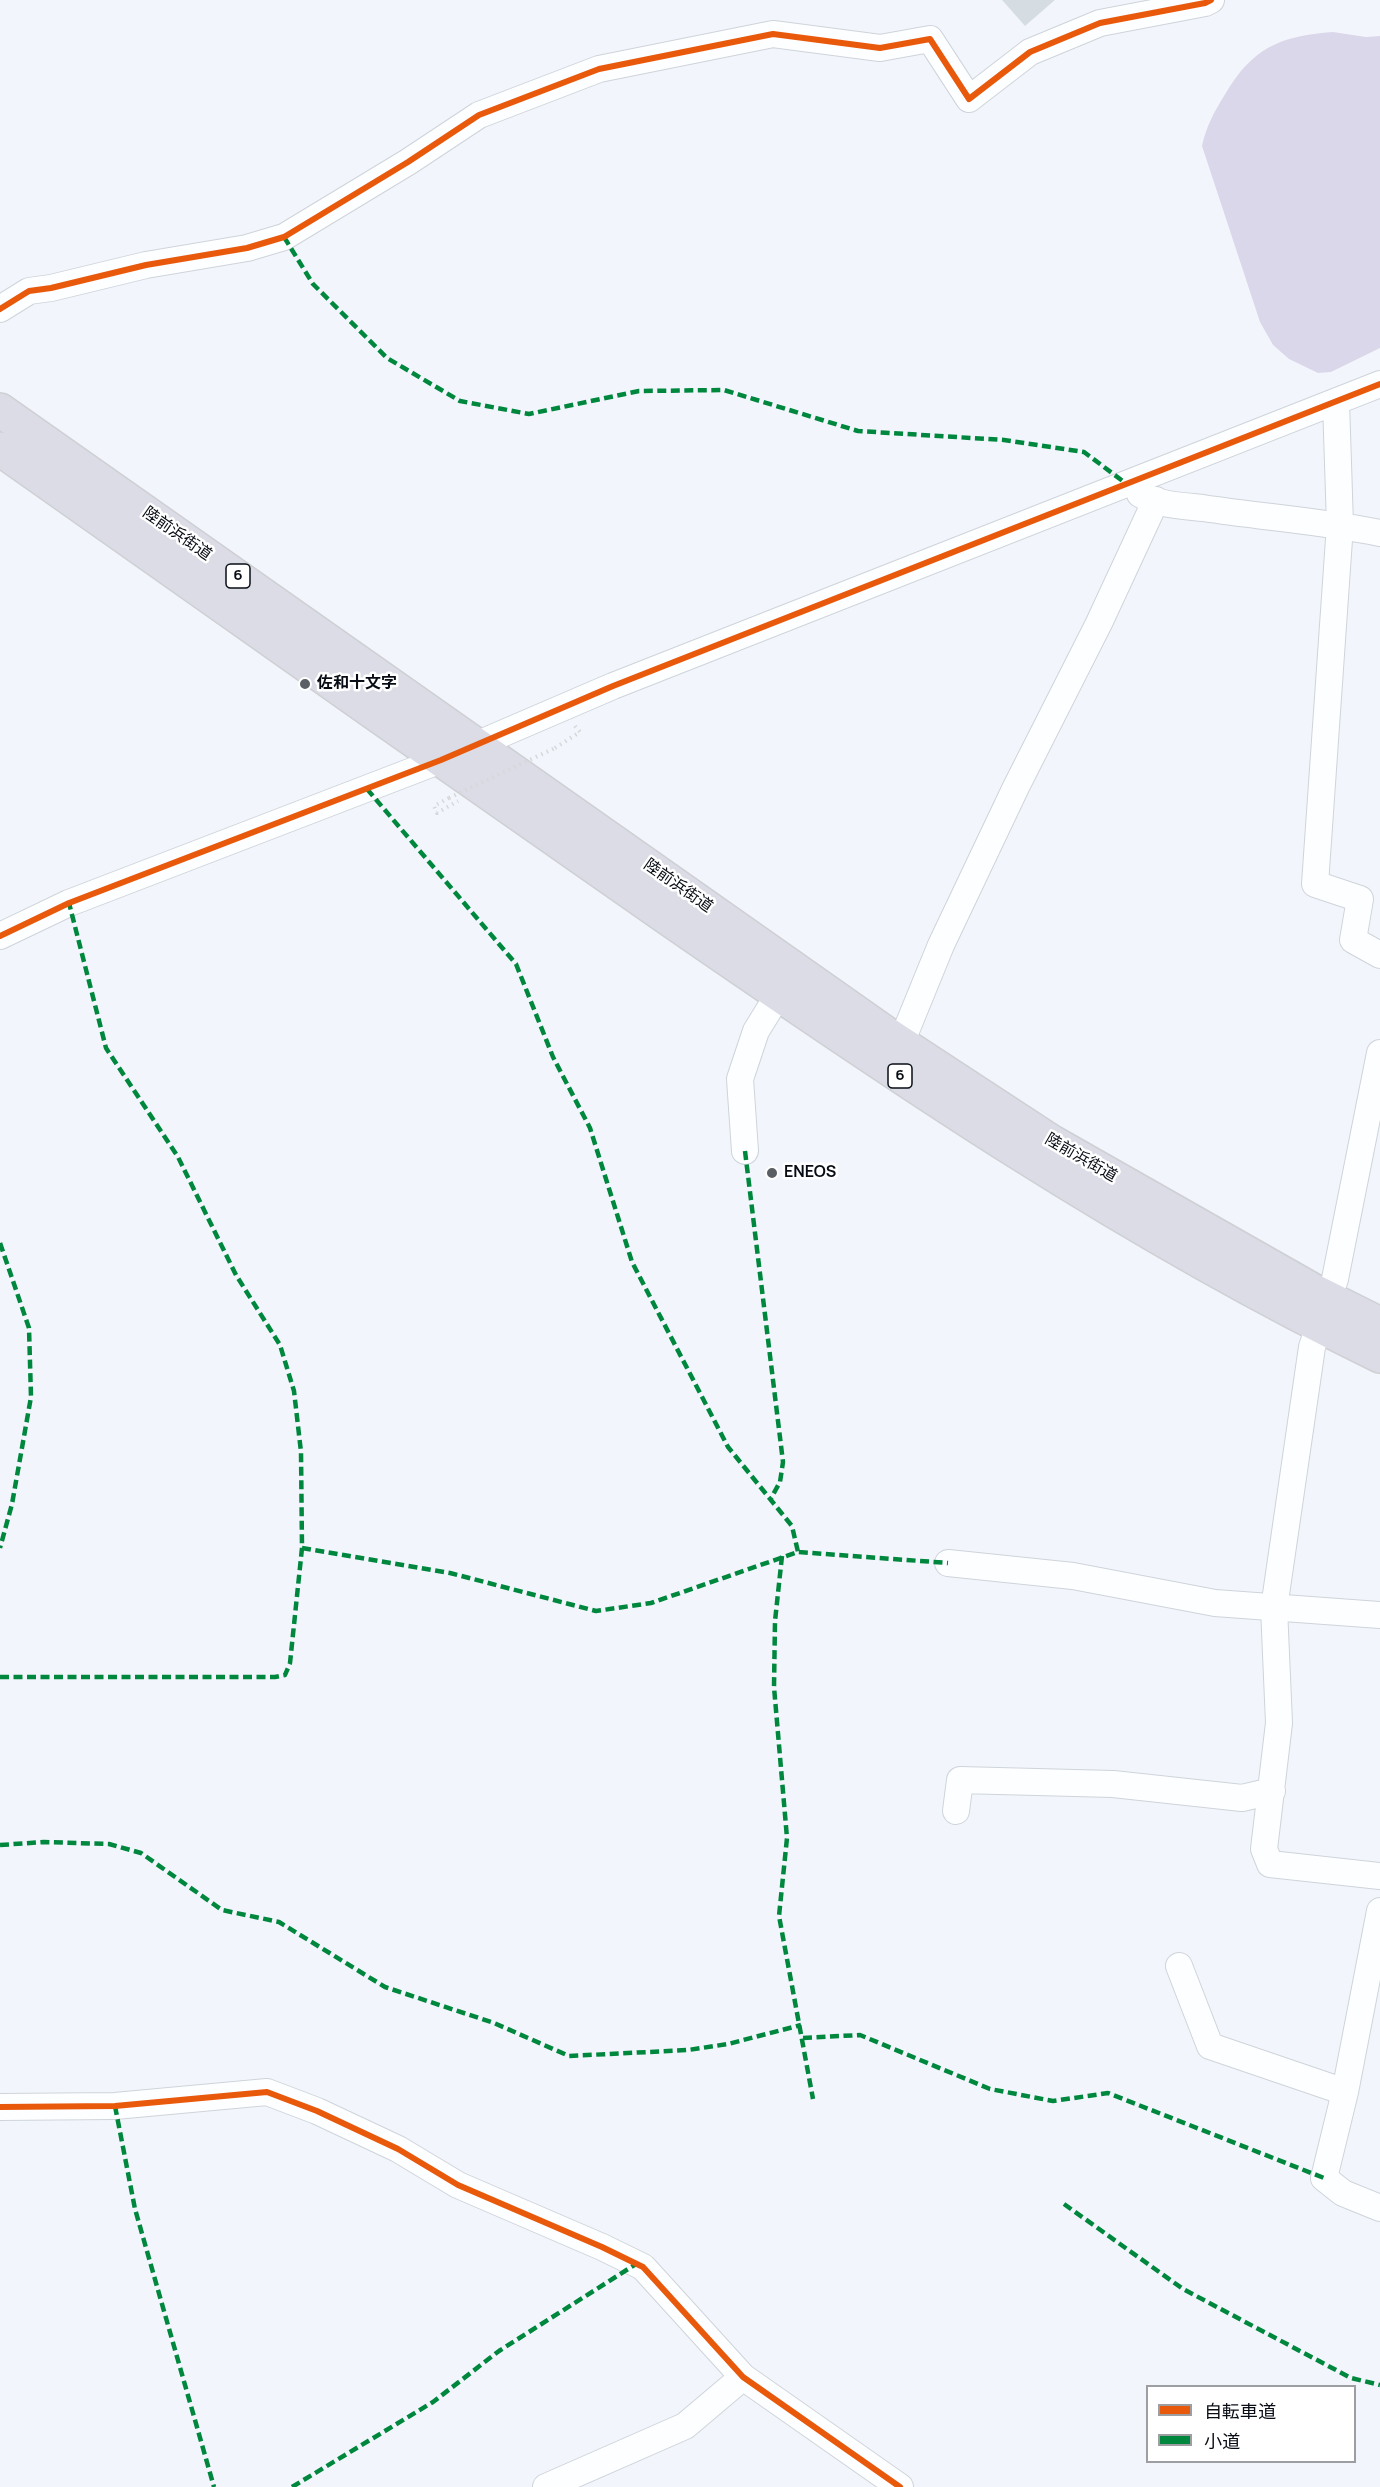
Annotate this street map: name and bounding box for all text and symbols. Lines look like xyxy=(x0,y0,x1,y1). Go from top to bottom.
street label: 陸前浜街道 xyxy=(139,503,215,565)
road number: 6 xyxy=(226,564,250,588)
place label: 佐和十文字 xyxy=(317,674,397,694)
marker: 佐和十文字 xyxy=(298,677,312,691)
street label: 陸前浜街道 xyxy=(640,855,716,917)
road number: 6 xyxy=(888,1064,912,1088)
street label: 陸前浜街道 xyxy=(1042,1130,1120,1186)
place label: ENEOS xyxy=(784,1163,836,1183)
marker: ENEOS xyxy=(765,1166,779,1180)
legend xyxy=(1146,2385,1356,2463)
text: 自転車道 xyxy=(1204,2399,1276,2423)
text: 小道 xyxy=(1204,2429,1240,2453)

